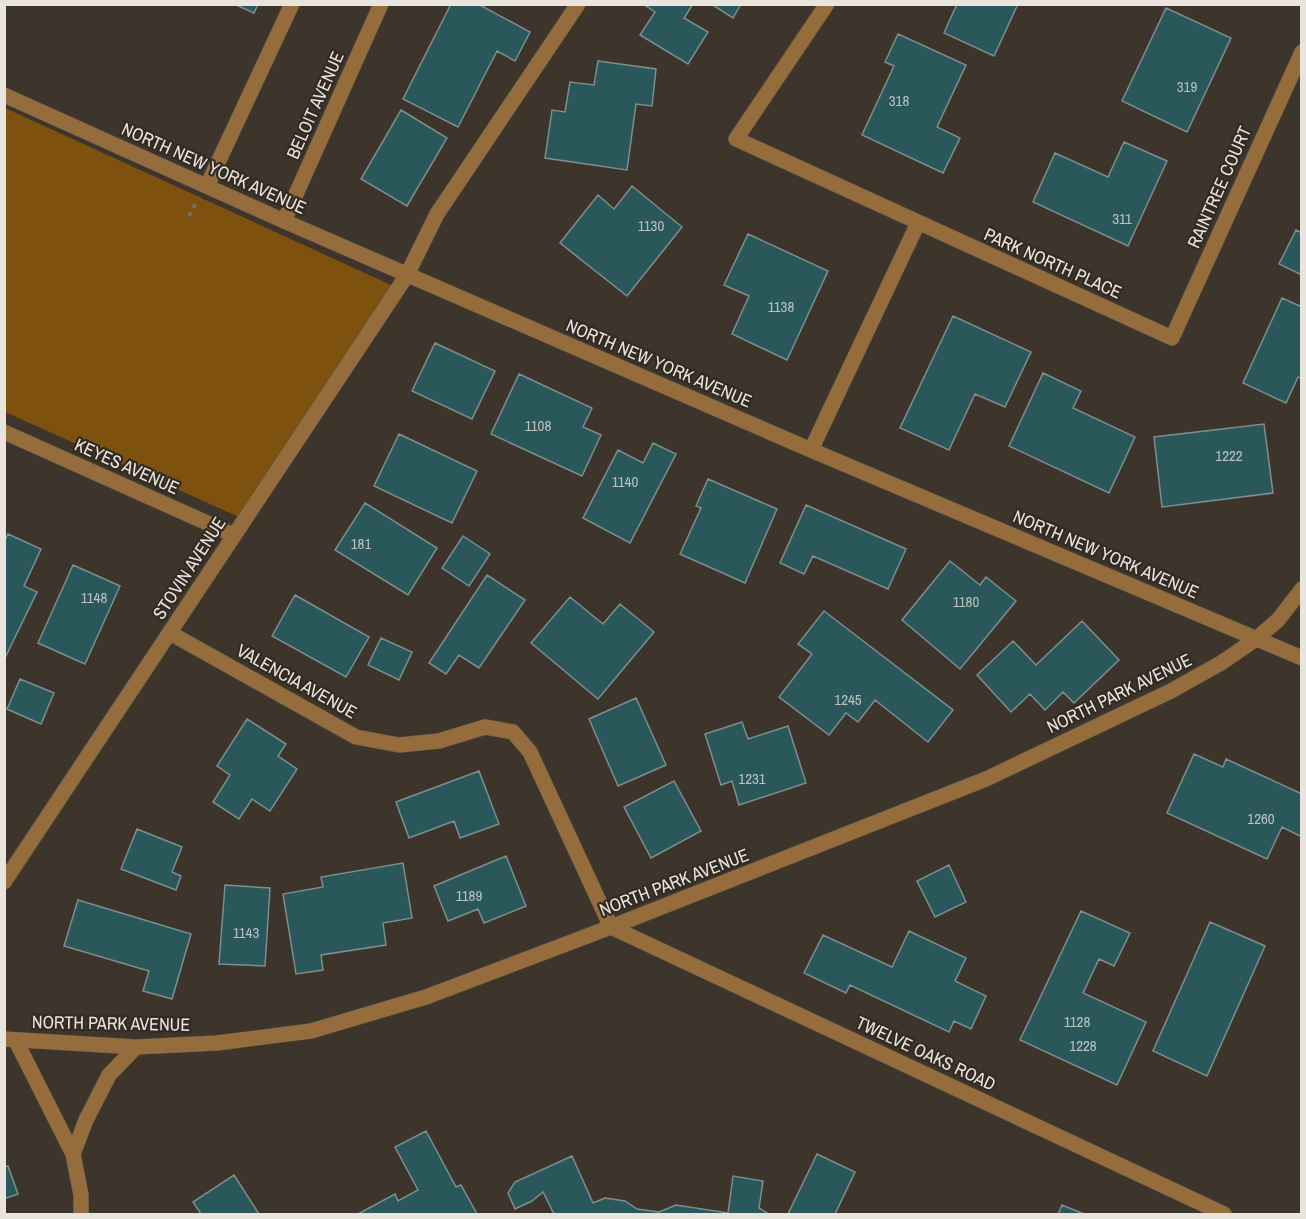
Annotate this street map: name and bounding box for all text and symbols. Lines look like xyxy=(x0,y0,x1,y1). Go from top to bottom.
street label: BELOIT AVENUE xyxy=(280,47,350,163)
house number: 319 xyxy=(1177,76,1197,97)
house number: 318 xyxy=(889,90,909,111)
street label: NORTH NEW YORK AVENUE xyxy=(118,116,310,220)
street label: RAINTREE COURT xyxy=(1181,122,1257,252)
house number: 311 xyxy=(1112,208,1132,229)
house number: 1130 xyxy=(638,215,664,236)
street label: PARK NORTH PLACE xyxy=(980,221,1126,305)
house number: 1138 xyxy=(768,296,794,317)
street label: NORTH NEW YORK AVENUE xyxy=(562,313,756,413)
house number: 1108 xyxy=(525,415,551,436)
street label: KEYES AVENUE xyxy=(71,432,183,500)
house number: 1222 xyxy=(1215,445,1243,466)
house number: 1140 xyxy=(612,471,638,492)
street label: NORTH NEW YORK AVENUE xyxy=(1009,504,1203,604)
street label: STOVIN AVENUE xyxy=(146,512,232,624)
house number: 181 xyxy=(351,533,371,554)
house number: 1148 xyxy=(81,587,107,608)
house number: 1180 xyxy=(953,591,979,612)
street label: VALENCIA AVENUE xyxy=(232,638,362,724)
street label: NORTH PARK AVENUE xyxy=(1042,647,1196,739)
house number: 1245 xyxy=(834,689,862,710)
house number: 1231 xyxy=(738,768,766,789)
house number: 1260 xyxy=(1247,808,1275,829)
street label: NORTH PARK AVENUE xyxy=(596,842,752,922)
house number: 1189 xyxy=(456,885,482,906)
house number: 1143 xyxy=(233,922,259,943)
street label: NORTH PARK AVENUE xyxy=(32,1009,190,1037)
street label: TWELVE OAKS ROAD xyxy=(852,1010,1000,1096)
house number: 1128 xyxy=(1064,1011,1090,1032)
house number: 1228 xyxy=(1069,1035,1097,1056)

